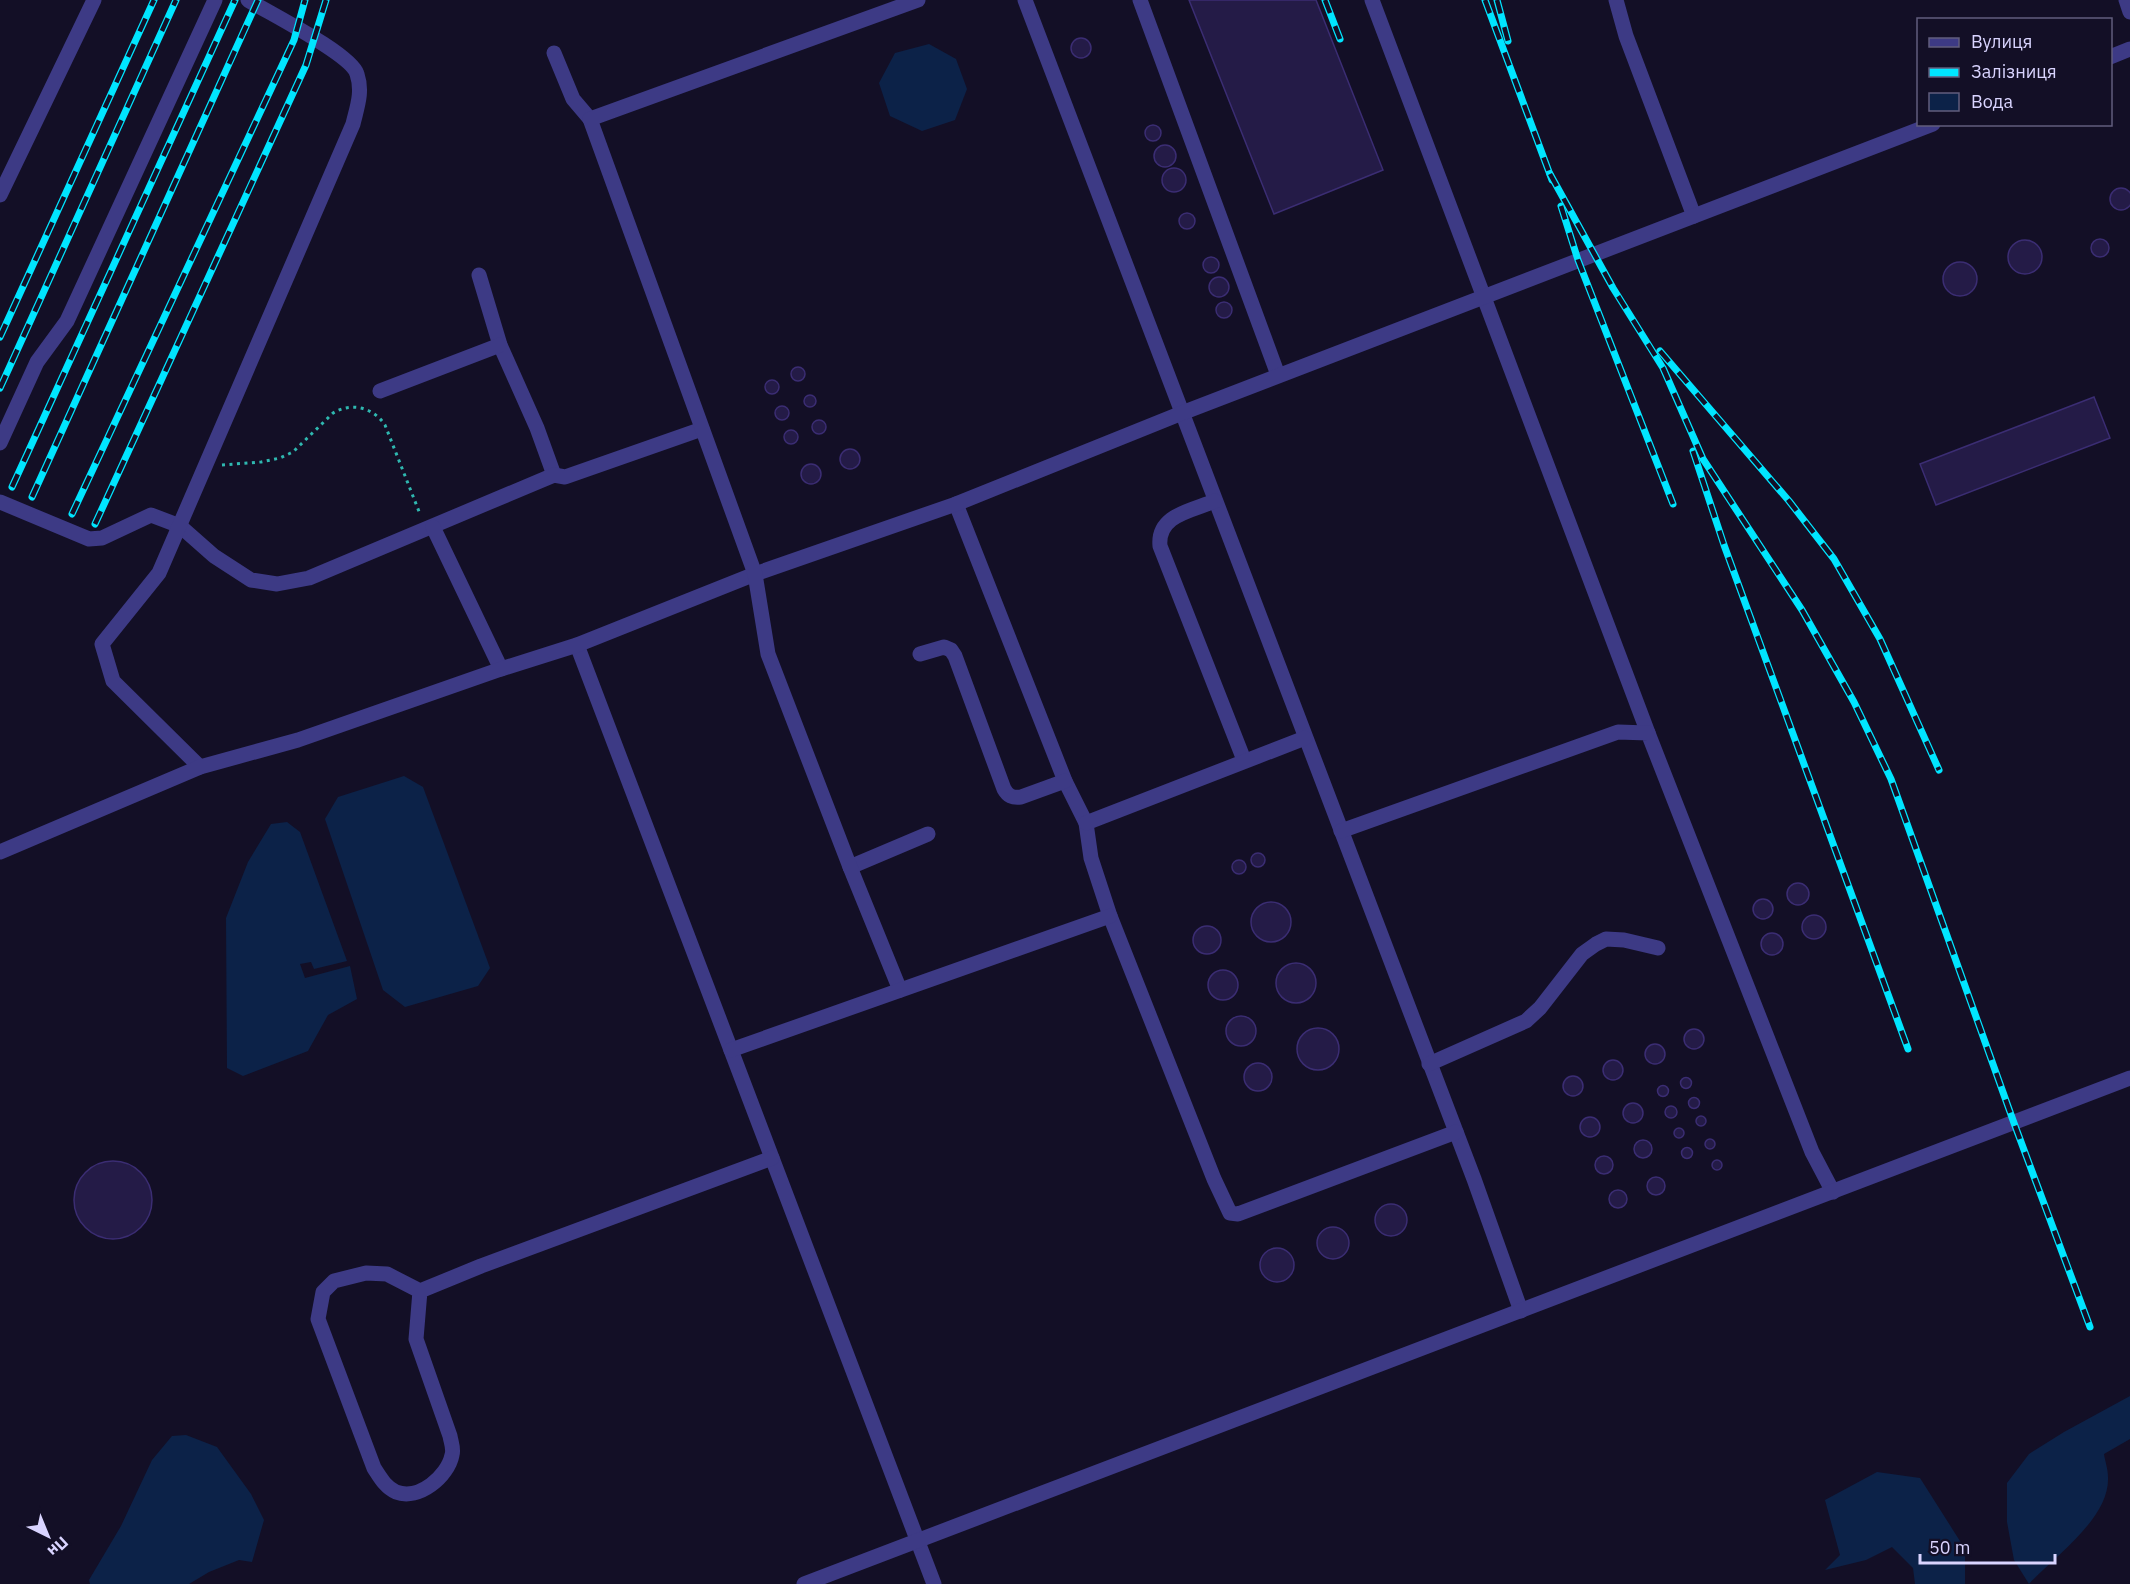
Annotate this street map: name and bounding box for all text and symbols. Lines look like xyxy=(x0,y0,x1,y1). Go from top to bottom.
legend xyxy=(1917,18,2112,126)
text: Вулиця xyxy=(1971,30,2032,53)
text: Залізниця xyxy=(1971,60,2057,83)
text: Вода xyxy=(1971,90,2014,113)
north arrow xyxy=(18,1506,78,1566)
scale bar xyxy=(1920,1527,2055,1565)
text: Пн xyxy=(44,1532,73,1561)
text: 50 m xyxy=(1929,1536,1971,1559)

